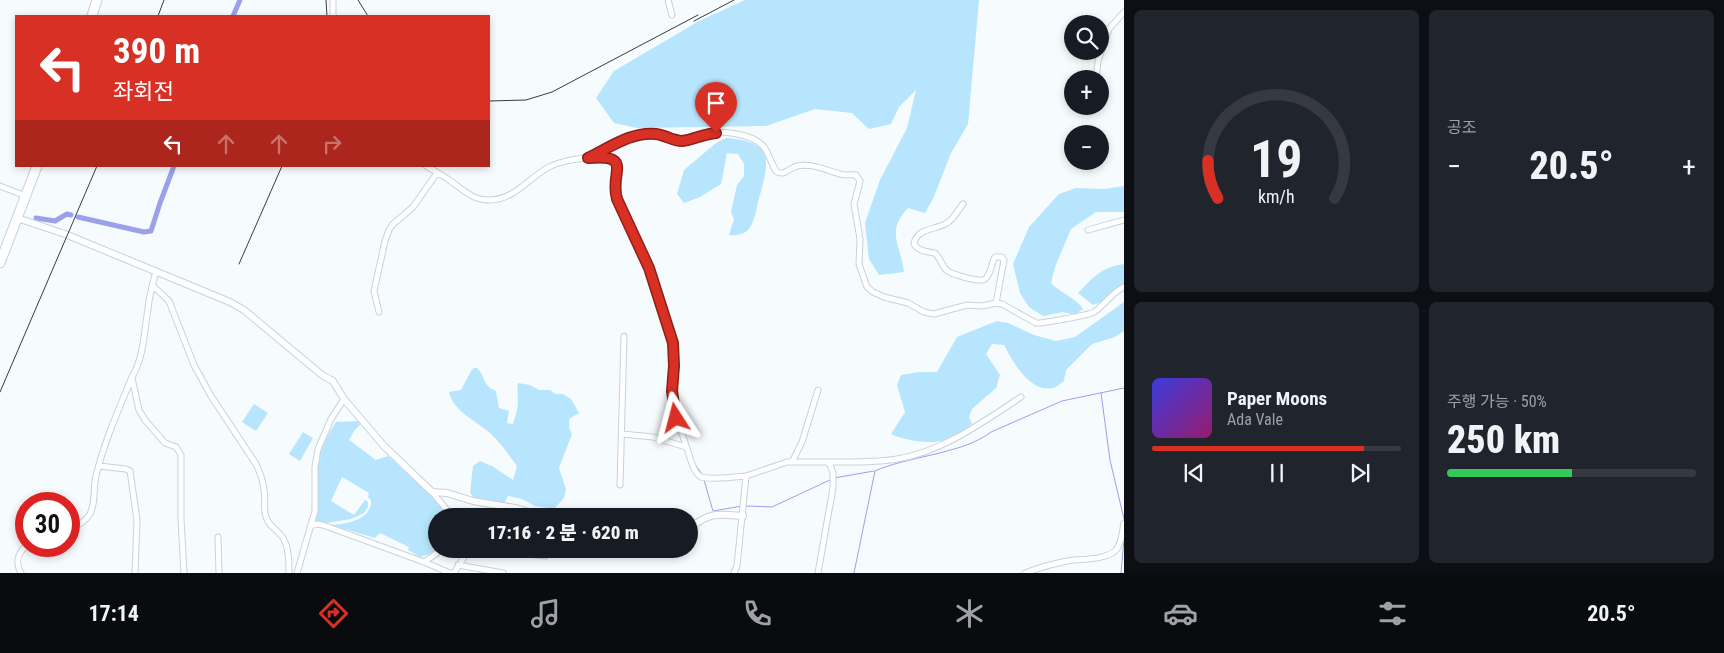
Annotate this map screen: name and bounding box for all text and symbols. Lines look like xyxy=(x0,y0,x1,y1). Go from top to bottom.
map controls xyxy=(1064,15,1109,170)
button: search xyxy=(1064,15,1109,60)
text: 390 m xyxy=(113,31,200,72)
icon: left xyxy=(30,35,95,100)
button: + xyxy=(1064,70,1109,115)
text: 좌회전 xyxy=(113,79,174,104)
pin xyxy=(695,82,737,133)
icon: arrive xyxy=(702,89,730,117)
text: 공조 xyxy=(1447,118,1476,137)
button: − xyxy=(1064,125,1109,170)
text: 19 xyxy=(1250,129,1303,190)
icon: left xyxy=(159,130,187,158)
icon: ahead xyxy=(212,130,240,158)
icon: ahead xyxy=(265,130,293,158)
icon: right xyxy=(318,130,346,158)
text: 20.5° xyxy=(1529,144,1614,188)
text: − xyxy=(1447,150,1461,183)
text: + xyxy=(1682,150,1696,183)
text: km/h xyxy=(1258,186,1295,207)
text: Paper Moons xyxy=(1227,387,1327,410)
position arrow xyxy=(649,391,701,443)
text: 주행 가능 · 50% xyxy=(1447,392,1547,411)
text: Ada Vale xyxy=(1227,410,1283,429)
text: 250 km xyxy=(1447,418,1560,462)
icon: previous xyxy=(1180,459,1208,487)
icon: pause xyxy=(1263,459,1291,487)
icon: next xyxy=(1346,459,1374,487)
speed limit sign: 30 xyxy=(15,492,80,557)
text: 17:16 · 2 분 · 620 m xyxy=(487,521,639,544)
icon: directions xyxy=(316,596,351,631)
icon: music xyxy=(528,596,563,631)
icon: phone xyxy=(740,596,775,631)
icon: climate xyxy=(952,596,987,631)
icon: car xyxy=(1163,596,1198,631)
icon: filters xyxy=(1375,596,1410,631)
text: 17:14 xyxy=(88,601,139,626)
text: 20.5° xyxy=(1587,601,1635,626)

